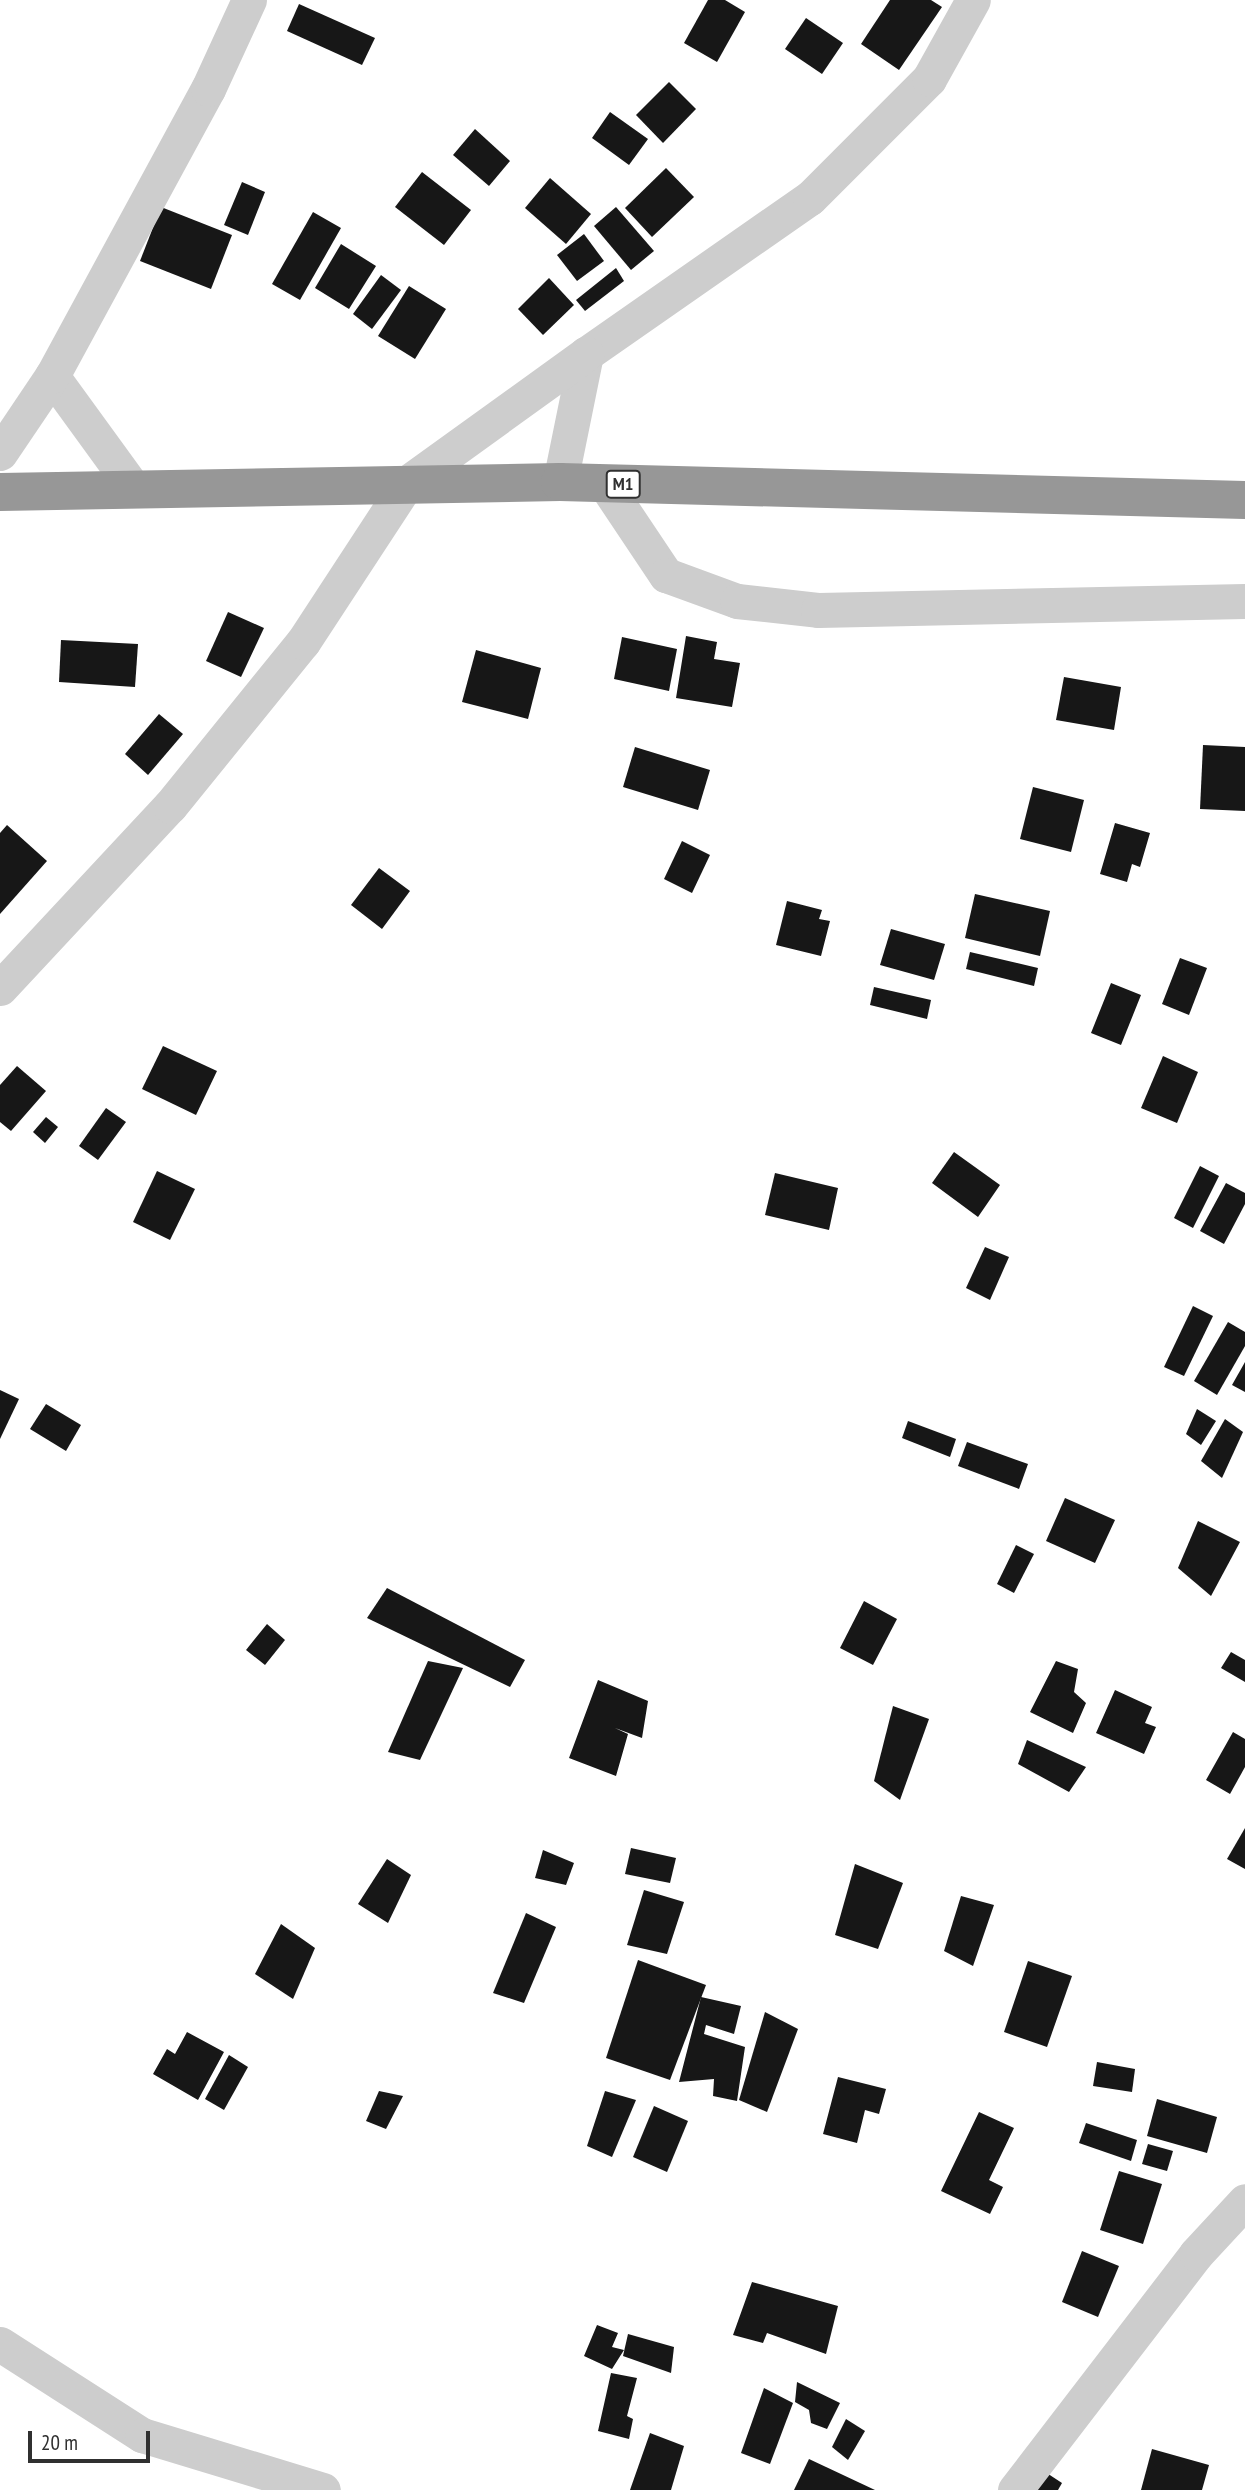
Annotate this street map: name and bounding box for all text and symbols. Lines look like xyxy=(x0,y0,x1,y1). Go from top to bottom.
road number: M1 xyxy=(606,470,640,498)
scale bar xyxy=(32,2416,154,2460)
text: 20 m xyxy=(41,2429,78,2456)

